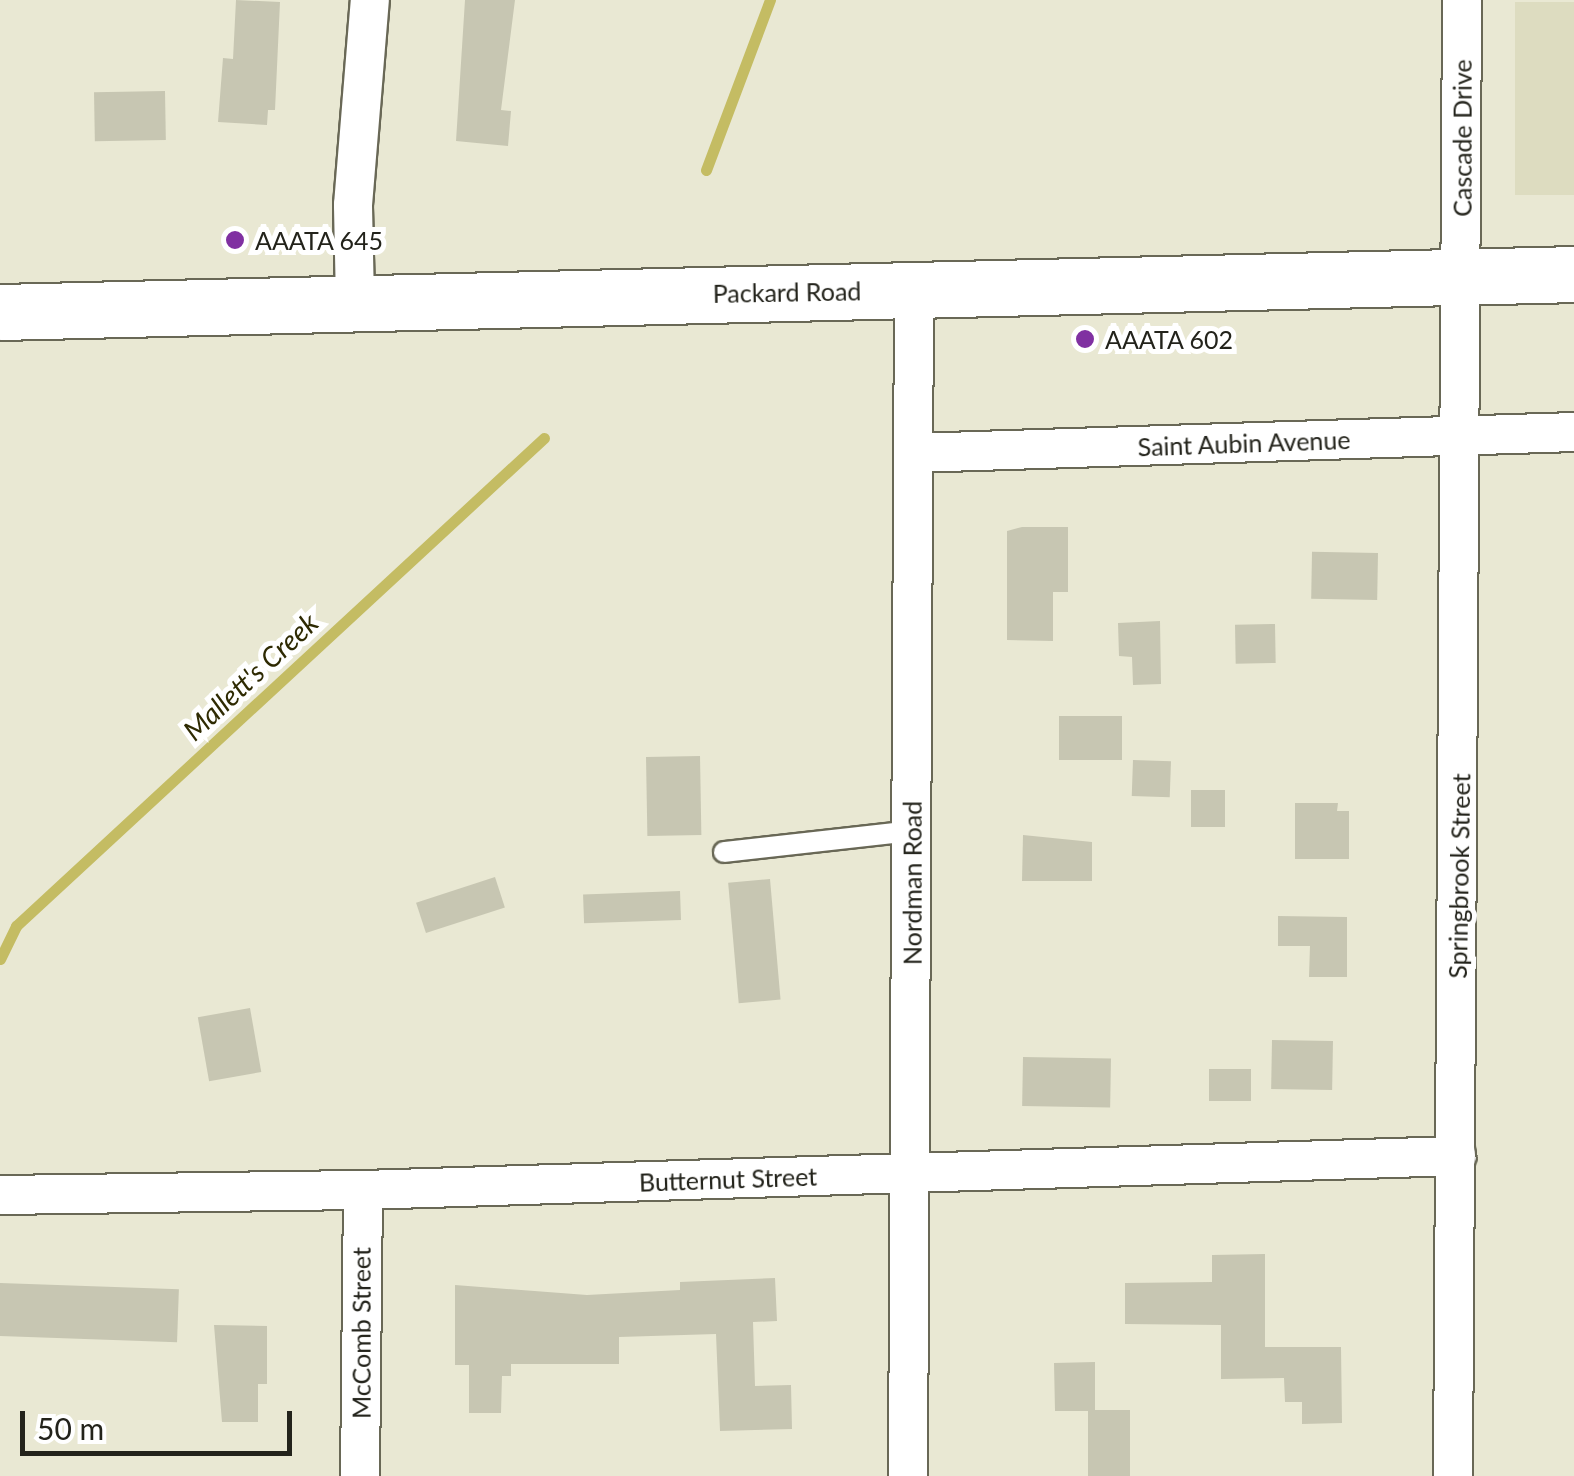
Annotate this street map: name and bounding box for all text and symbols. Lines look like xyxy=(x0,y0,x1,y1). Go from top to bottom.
street label: Cascade Drive xyxy=(1447,59,1477,217)
place label: AAATA 645 xyxy=(255,225,384,255)
marker: AAATA 645 xyxy=(224,229,246,251)
street label: Packard Road xyxy=(712,276,862,308)
place label: AAATA 602 xyxy=(1105,324,1234,354)
marker: AAATA 602 xyxy=(1074,328,1096,350)
street label: Saint Aubin Avenue xyxy=(1136,424,1352,462)
water label: Mallett's Creek xyxy=(176,605,324,747)
street label: Springbrook Street xyxy=(1442,773,1476,979)
street label: Nordman Road xyxy=(897,801,927,965)
street label: Butternut Street xyxy=(638,1161,818,1197)
street label: McComb Street xyxy=(346,1247,376,1419)
scale bar xyxy=(25,1391,298,1453)
text: 50 m xyxy=(37,1410,104,1446)

